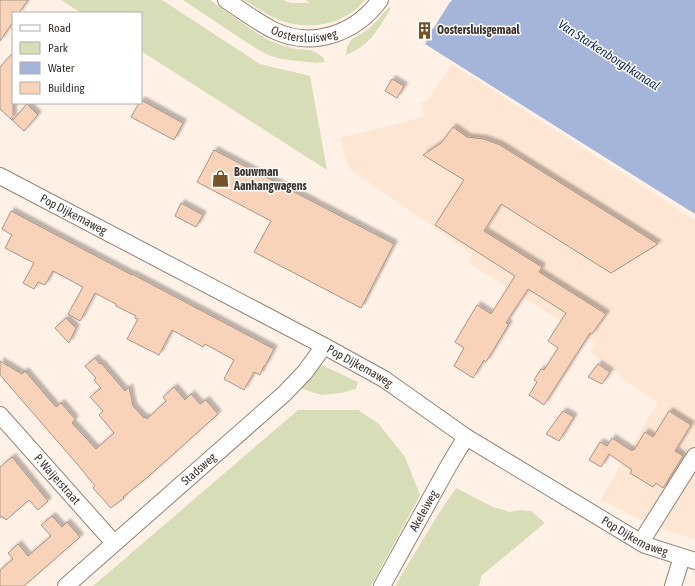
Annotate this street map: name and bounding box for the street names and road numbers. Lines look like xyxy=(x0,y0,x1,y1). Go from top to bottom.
street label: Oostersluisweg xyxy=(269,23,340,45)
street label: Pop Dijkemaweg xyxy=(38,191,110,238)
street label: Pop Dijkemaweg xyxy=(324,342,396,391)
street label: Stadsweg xyxy=(179,449,220,488)
street label: P. Waijerstraat xyxy=(31,451,84,508)
street label: Akeleiweg xyxy=(407,487,441,534)
street label: Pop Dijkemaweg xyxy=(599,513,671,559)

